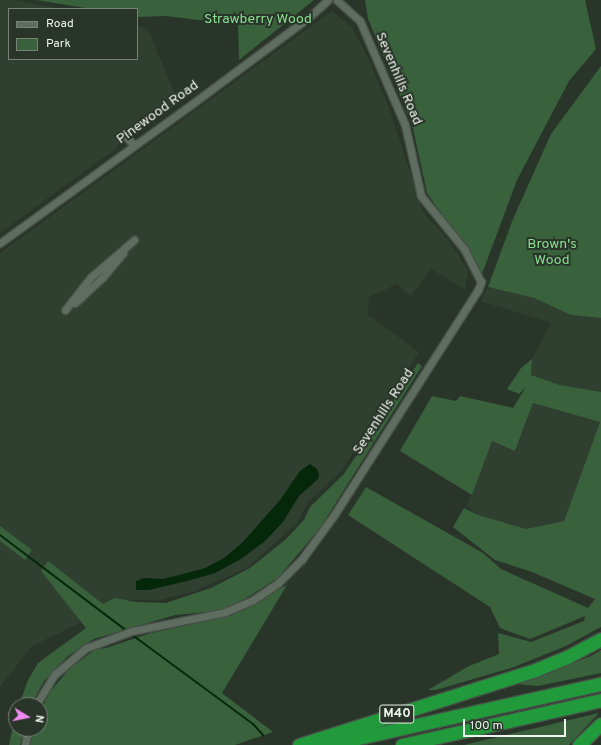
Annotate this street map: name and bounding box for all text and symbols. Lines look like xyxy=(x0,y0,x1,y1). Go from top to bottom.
legend xyxy=(8,8,138,60)
park label: Strawberry Wood xyxy=(204,12,312,28)
text: Road xyxy=(46,16,74,32)
street label: Sevenhills Road xyxy=(371,30,425,128)
text: Park xyxy=(46,36,71,52)
street label: Pinewood Road xyxy=(114,78,202,148)
park label: Brown's Wood xyxy=(527,237,577,270)
street label: Sevenhills Road xyxy=(350,366,418,458)
north arrow xyxy=(8,697,48,737)
road number: M40 xyxy=(379,703,415,725)
scale bar xyxy=(465,711,568,737)
text: N xyxy=(31,714,46,724)
text: 100 m xyxy=(470,718,503,734)

